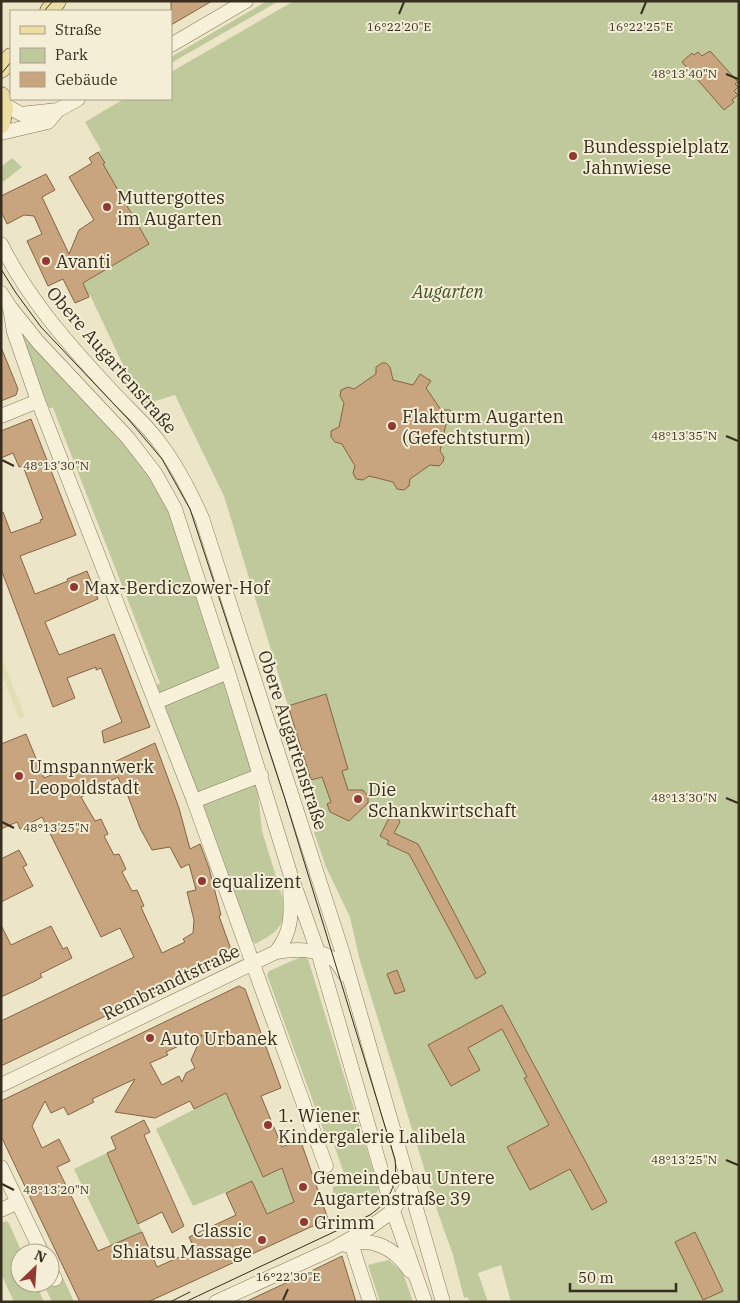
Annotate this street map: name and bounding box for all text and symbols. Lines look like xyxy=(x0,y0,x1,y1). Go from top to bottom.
legend xyxy=(10,10,172,100)
text: 16°22'20"E xyxy=(367,19,431,34)
text: 16°22'25"E xyxy=(609,19,673,34)
text: Straße xyxy=(55,20,102,39)
text: Park xyxy=(55,45,88,64)
text: 48°13'40"N xyxy=(651,66,717,81)
text: Gebäude xyxy=(55,70,118,89)
place label: Bundesspielplatz Jahnwiese xyxy=(583,135,729,179)
marker: Bundesspielplatz Jahnwiese xyxy=(567,150,579,162)
place label: Muttergottes im Augarten xyxy=(117,186,225,230)
marker: Muttergottes im Augarten xyxy=(101,201,113,213)
place label: Avanti xyxy=(56,250,111,273)
marker: Avanti xyxy=(40,255,52,267)
park label: Augarten xyxy=(411,280,485,303)
street label: Obere Augartenstraße xyxy=(42,282,182,438)
place label: Flakturm Augarten (Gefechtsturm) xyxy=(402,405,564,449)
marker: Flakturm Augarten (Gefechtsturm) xyxy=(386,420,398,432)
text: 48°13'35"N xyxy=(651,428,717,443)
text: 48°13'30"N xyxy=(23,458,89,473)
place label: Max-Berdiczower-Hof xyxy=(84,576,271,599)
marker: Max-Berdiczower-Hof xyxy=(68,581,80,593)
street label: Obere Augartenstraße xyxy=(253,647,333,833)
place label: Umspannwerk Leopoldstadt xyxy=(29,755,155,799)
marker: Umspannwerk Leopoldstadt xyxy=(13,770,25,782)
place label: Die Schankwirtschaft xyxy=(368,778,517,822)
text: 48°13'30"N xyxy=(651,790,717,805)
marker: Die Schankwirtschaft xyxy=(352,793,364,805)
text: 48°13'25"N xyxy=(23,820,89,835)
place label: equalizent xyxy=(212,870,301,893)
marker: equalizent xyxy=(196,875,208,887)
street label: Rembrandtstraße xyxy=(99,939,243,1025)
place label: Auto Urbanek xyxy=(160,1027,278,1050)
marker: Auto Urbanek xyxy=(144,1032,156,1044)
place label: 1. Wiener Kindergalerie Lalibela xyxy=(278,1104,466,1148)
marker: 1. Wiener Kindergalerie Lalibela xyxy=(262,1119,274,1131)
text: 48°13'25"N xyxy=(651,1152,717,1167)
place label: Gemeindebau Untere Augartenstraße 39 xyxy=(313,1166,495,1210)
marker: Gemeindebau Untere Augartenstraße 39 xyxy=(297,1181,309,1193)
text: 48°13'20"N xyxy=(23,1182,89,1197)
place label: Grimm xyxy=(314,1211,375,1234)
marker: Grimm xyxy=(298,1216,310,1228)
place label: Classic Shiatsu Massage xyxy=(112,1219,252,1263)
marker: Classic Shiatsu Massage xyxy=(256,1234,268,1246)
north arrow xyxy=(10,1243,60,1293)
text: N xyxy=(32,1246,49,1267)
scale bar xyxy=(570,1260,676,1292)
text: 50 m xyxy=(578,1268,614,1287)
text: 16°22'30"E xyxy=(256,1269,320,1284)

